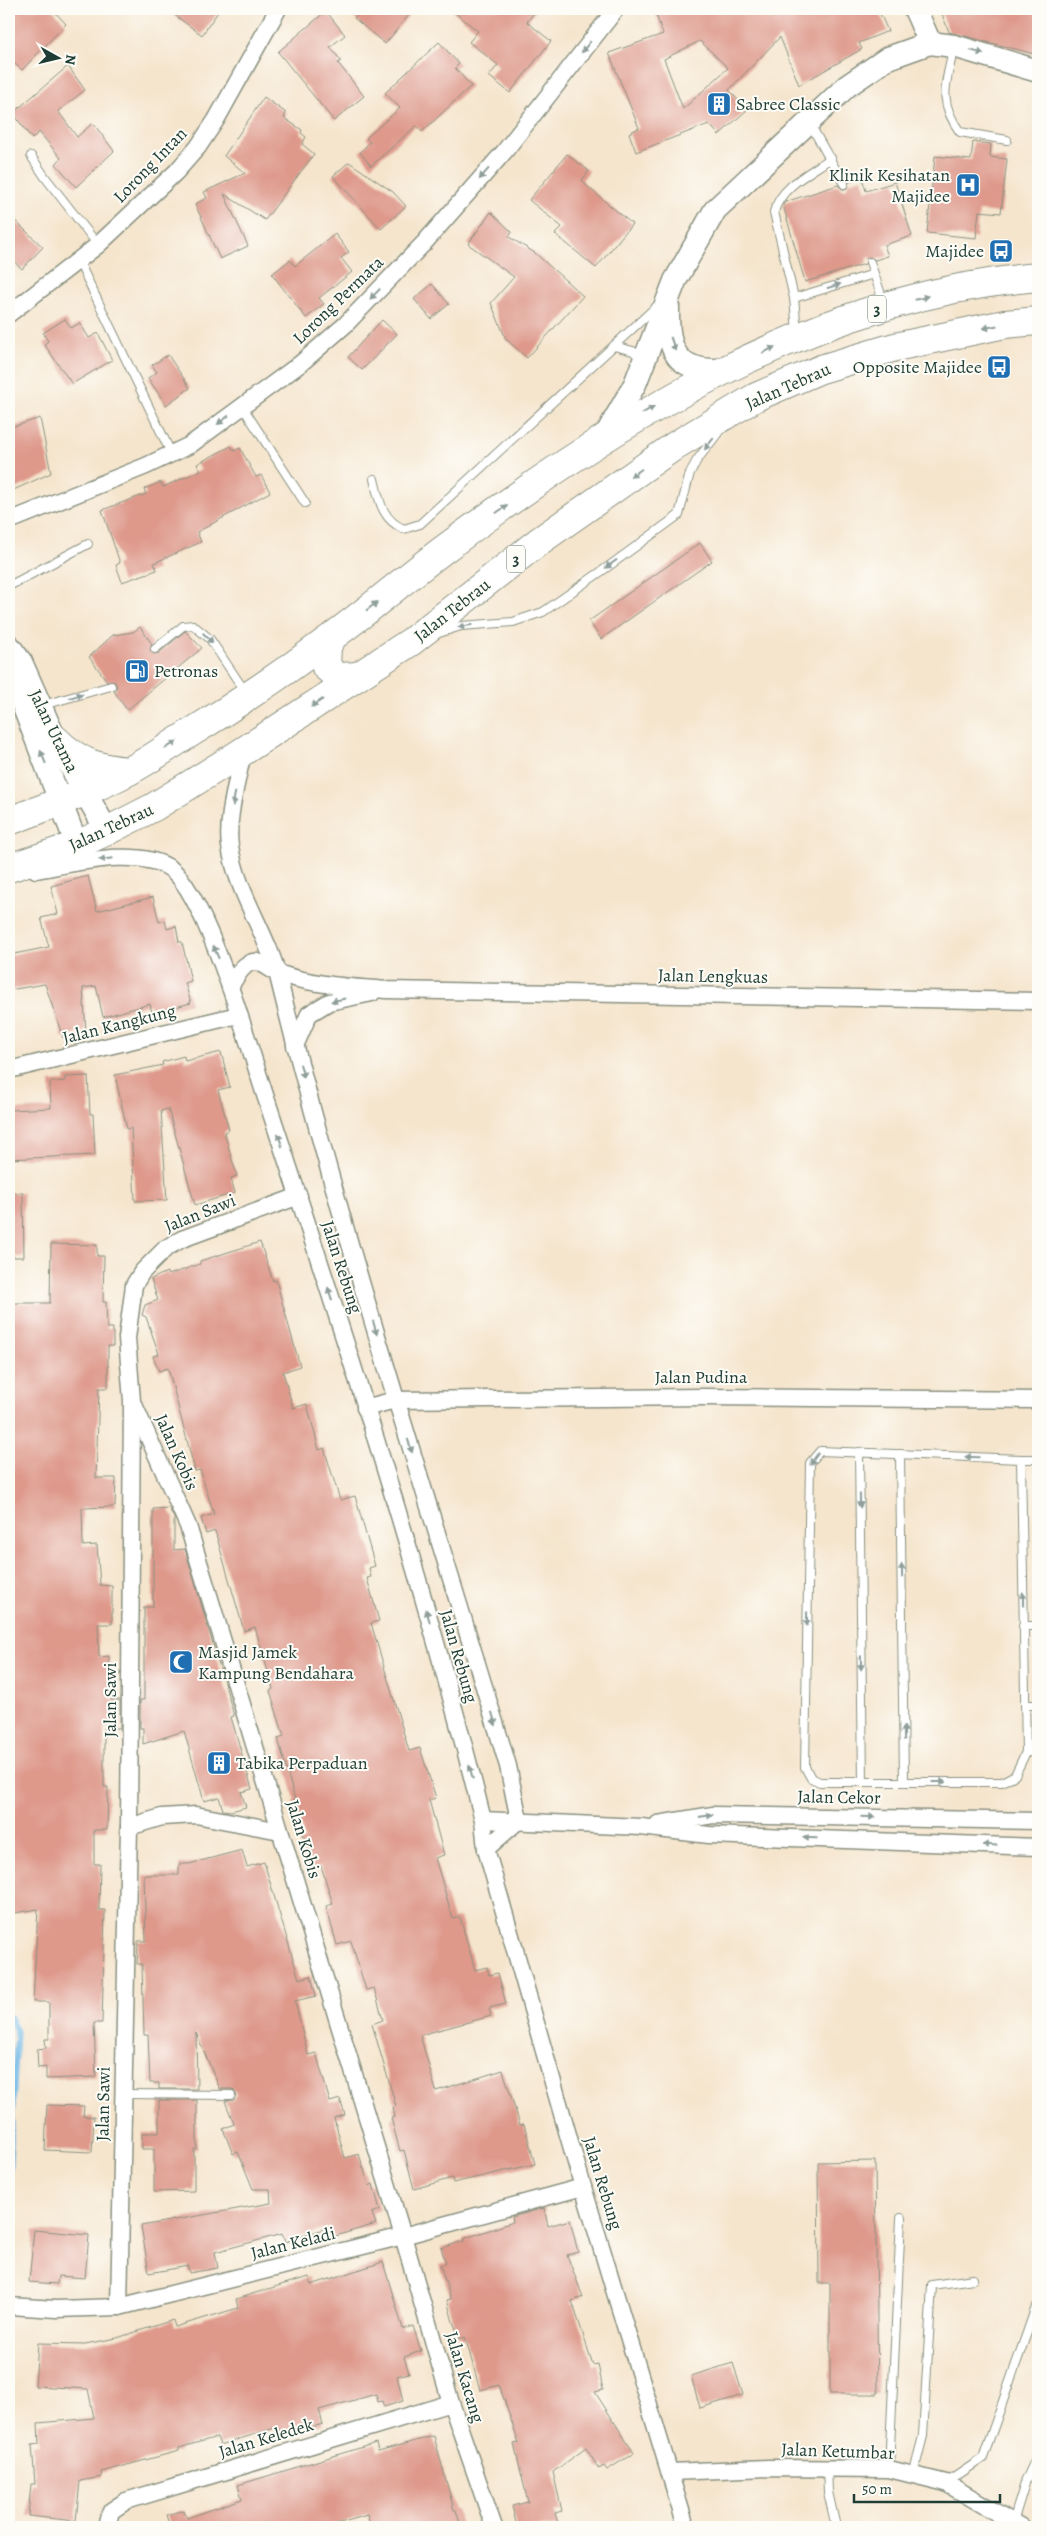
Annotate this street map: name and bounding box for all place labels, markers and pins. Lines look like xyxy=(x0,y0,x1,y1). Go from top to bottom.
building icon: Sabree Classic xyxy=(706,91,732,117)
place label: Sabree Classic xyxy=(736,92,840,116)
place label: Klinik Kesihatan Majidee xyxy=(828,163,950,208)
hospital icon: Klinik Kesihatan Majidee xyxy=(955,172,981,198)
bus stop icon: Majidee xyxy=(988,238,1014,264)
place label: Majidee xyxy=(925,239,984,263)
bus stop icon: Opposite Majidee xyxy=(986,354,1012,380)
place label: Opposite Majidee xyxy=(853,355,982,379)
fuel station icon: Petronas xyxy=(124,658,150,684)
place label: Petronas xyxy=(154,659,218,683)
place label: Masjid Jamek Kampung Bendahara xyxy=(198,1640,354,1685)
mosque icon: Masjid Jamek Kampung Bendahara xyxy=(168,1649,194,1675)
building icon: Tabika Perpaduan xyxy=(206,1750,232,1776)
place label: Tabika Perpaduan xyxy=(236,1751,368,1775)

